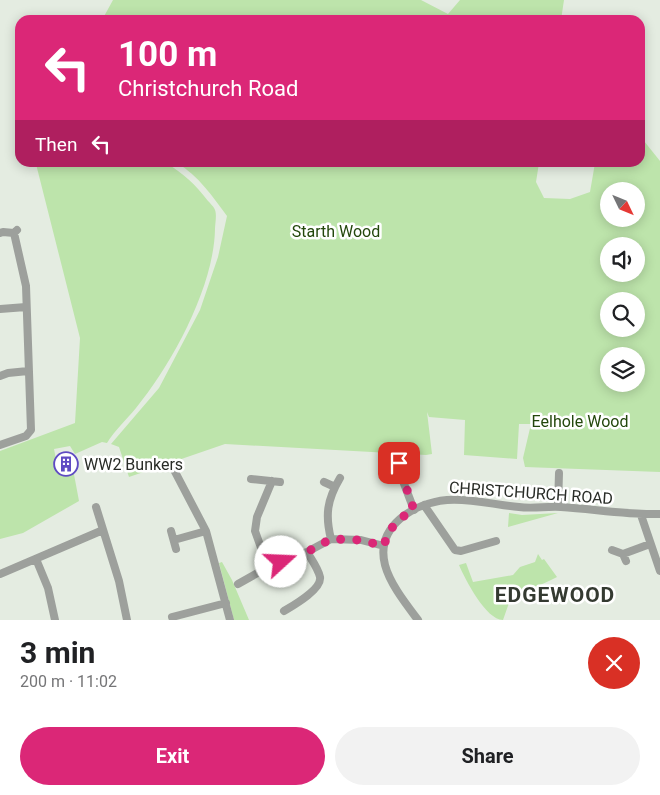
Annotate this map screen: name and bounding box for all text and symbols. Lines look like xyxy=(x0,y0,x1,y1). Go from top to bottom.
text: 100 m xyxy=(118,34,217,75)
icon: left xyxy=(35,35,100,100)
text: Christchurch Road xyxy=(118,76,298,101)
icon: left xyxy=(87,130,115,158)
text: Then xyxy=(35,133,77,156)
north arrow xyxy=(600,182,645,228)
map controls xyxy=(600,182,645,392)
park label: Starth Wood xyxy=(292,222,380,241)
button: sound xyxy=(600,237,645,282)
button: search xyxy=(600,292,645,337)
button: layers xyxy=(600,347,645,392)
park label: Eelhole Wood xyxy=(532,412,628,431)
pin xyxy=(378,442,420,484)
icon: arrive xyxy=(385,449,413,477)
building icon: WW2 Bunkers xyxy=(53,451,79,477)
place label: WW2 Bunkers xyxy=(84,455,183,474)
street label: CHRISTCHURCH ROAD xyxy=(448,478,614,508)
position arrow xyxy=(254,535,306,587)
district label: EDGEWOOD xyxy=(495,583,615,607)
text: 3 min xyxy=(20,635,95,670)
button: close xyxy=(588,637,640,689)
text: 200 m · 11:02 xyxy=(20,672,117,691)
button: Exit xyxy=(20,727,325,785)
button: Share xyxy=(335,727,640,785)

